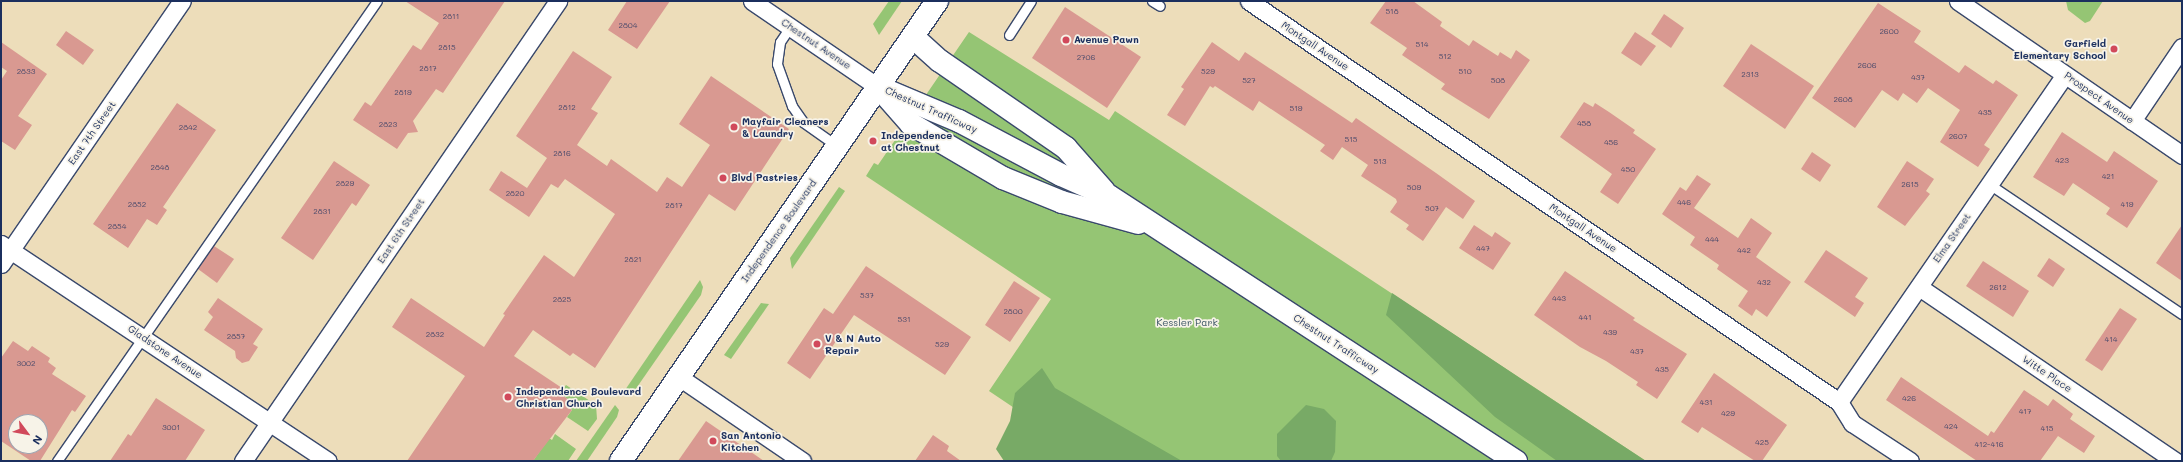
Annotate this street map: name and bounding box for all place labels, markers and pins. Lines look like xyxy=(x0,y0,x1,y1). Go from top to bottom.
place label: Avenue Pawn xyxy=(1074,34,1139,46)
marker: Avenue Pawn xyxy=(1061,35,1071,45)
place label: Garfield Elementary School xyxy=(2014,37,2106,60)
marker: Garfield Elementary School xyxy=(2109,44,2119,54)
place label: Mayfair Cleaners & Laundry xyxy=(742,115,828,138)
marker: Mayfair Cleaners & Laundry xyxy=(729,122,739,132)
place label: Independence at Chestnut xyxy=(881,129,952,152)
marker: Independence at Chestnut xyxy=(868,136,878,146)
place label: Blvd Pastries xyxy=(731,172,798,184)
marker: Blvd Pastries xyxy=(718,173,728,183)
place label: V & N Auto Repair xyxy=(825,332,881,356)
marker: V & N Auto Repair xyxy=(812,339,822,349)
place label: Independence Boulevard Christian Church xyxy=(516,385,641,408)
marker: Independence Boulevard Christian Church xyxy=(503,392,513,402)
place label: San Antonio Kitchen xyxy=(721,429,781,452)
marker: San Antonio Kitchen xyxy=(708,436,718,446)

